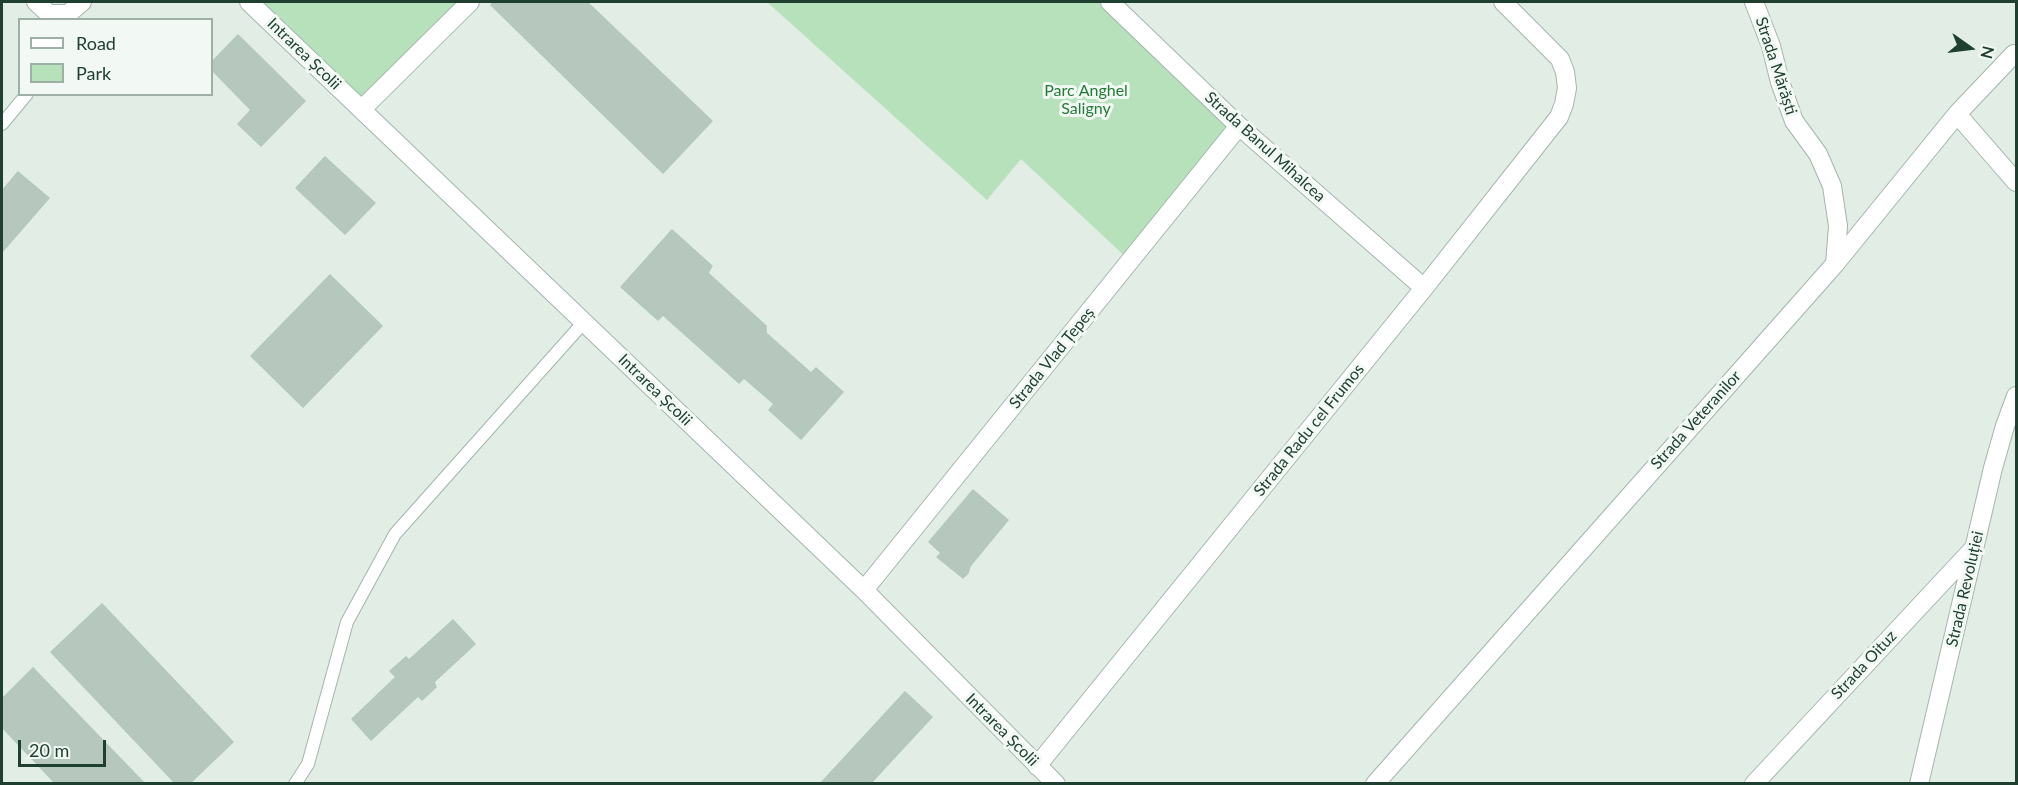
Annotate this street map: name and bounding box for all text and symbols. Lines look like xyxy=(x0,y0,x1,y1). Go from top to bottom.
street label: Intrarea Școlii xyxy=(263,14,345,94)
street label: Strada Mărăști xyxy=(1751,15,1801,117)
legend xyxy=(18,18,213,96)
north arrow xyxy=(1940,18,2000,78)
text: Road xyxy=(76,32,116,54)
text: N xyxy=(1977,44,1999,61)
text: Park xyxy=(76,62,111,84)
park label: Parc Anghel Saligny xyxy=(1044,81,1128,119)
street label: Strada Banul Mihalcea xyxy=(1201,88,1329,206)
street label: Strada Vlad Țepeș xyxy=(1005,304,1099,412)
street label: Intrarea Școlii xyxy=(614,350,696,430)
street label: Strada Radu cel Frumos xyxy=(1250,360,1368,500)
street label: Strada Veteranilor xyxy=(1647,367,1745,473)
street label: Strada Revoluției xyxy=(1942,529,1988,649)
street label: Strada Oituz xyxy=(1827,627,1901,703)
street label: Intrarea Școlii xyxy=(962,690,1042,770)
scale bar xyxy=(21,728,110,766)
text: 20 m xyxy=(29,739,69,761)

